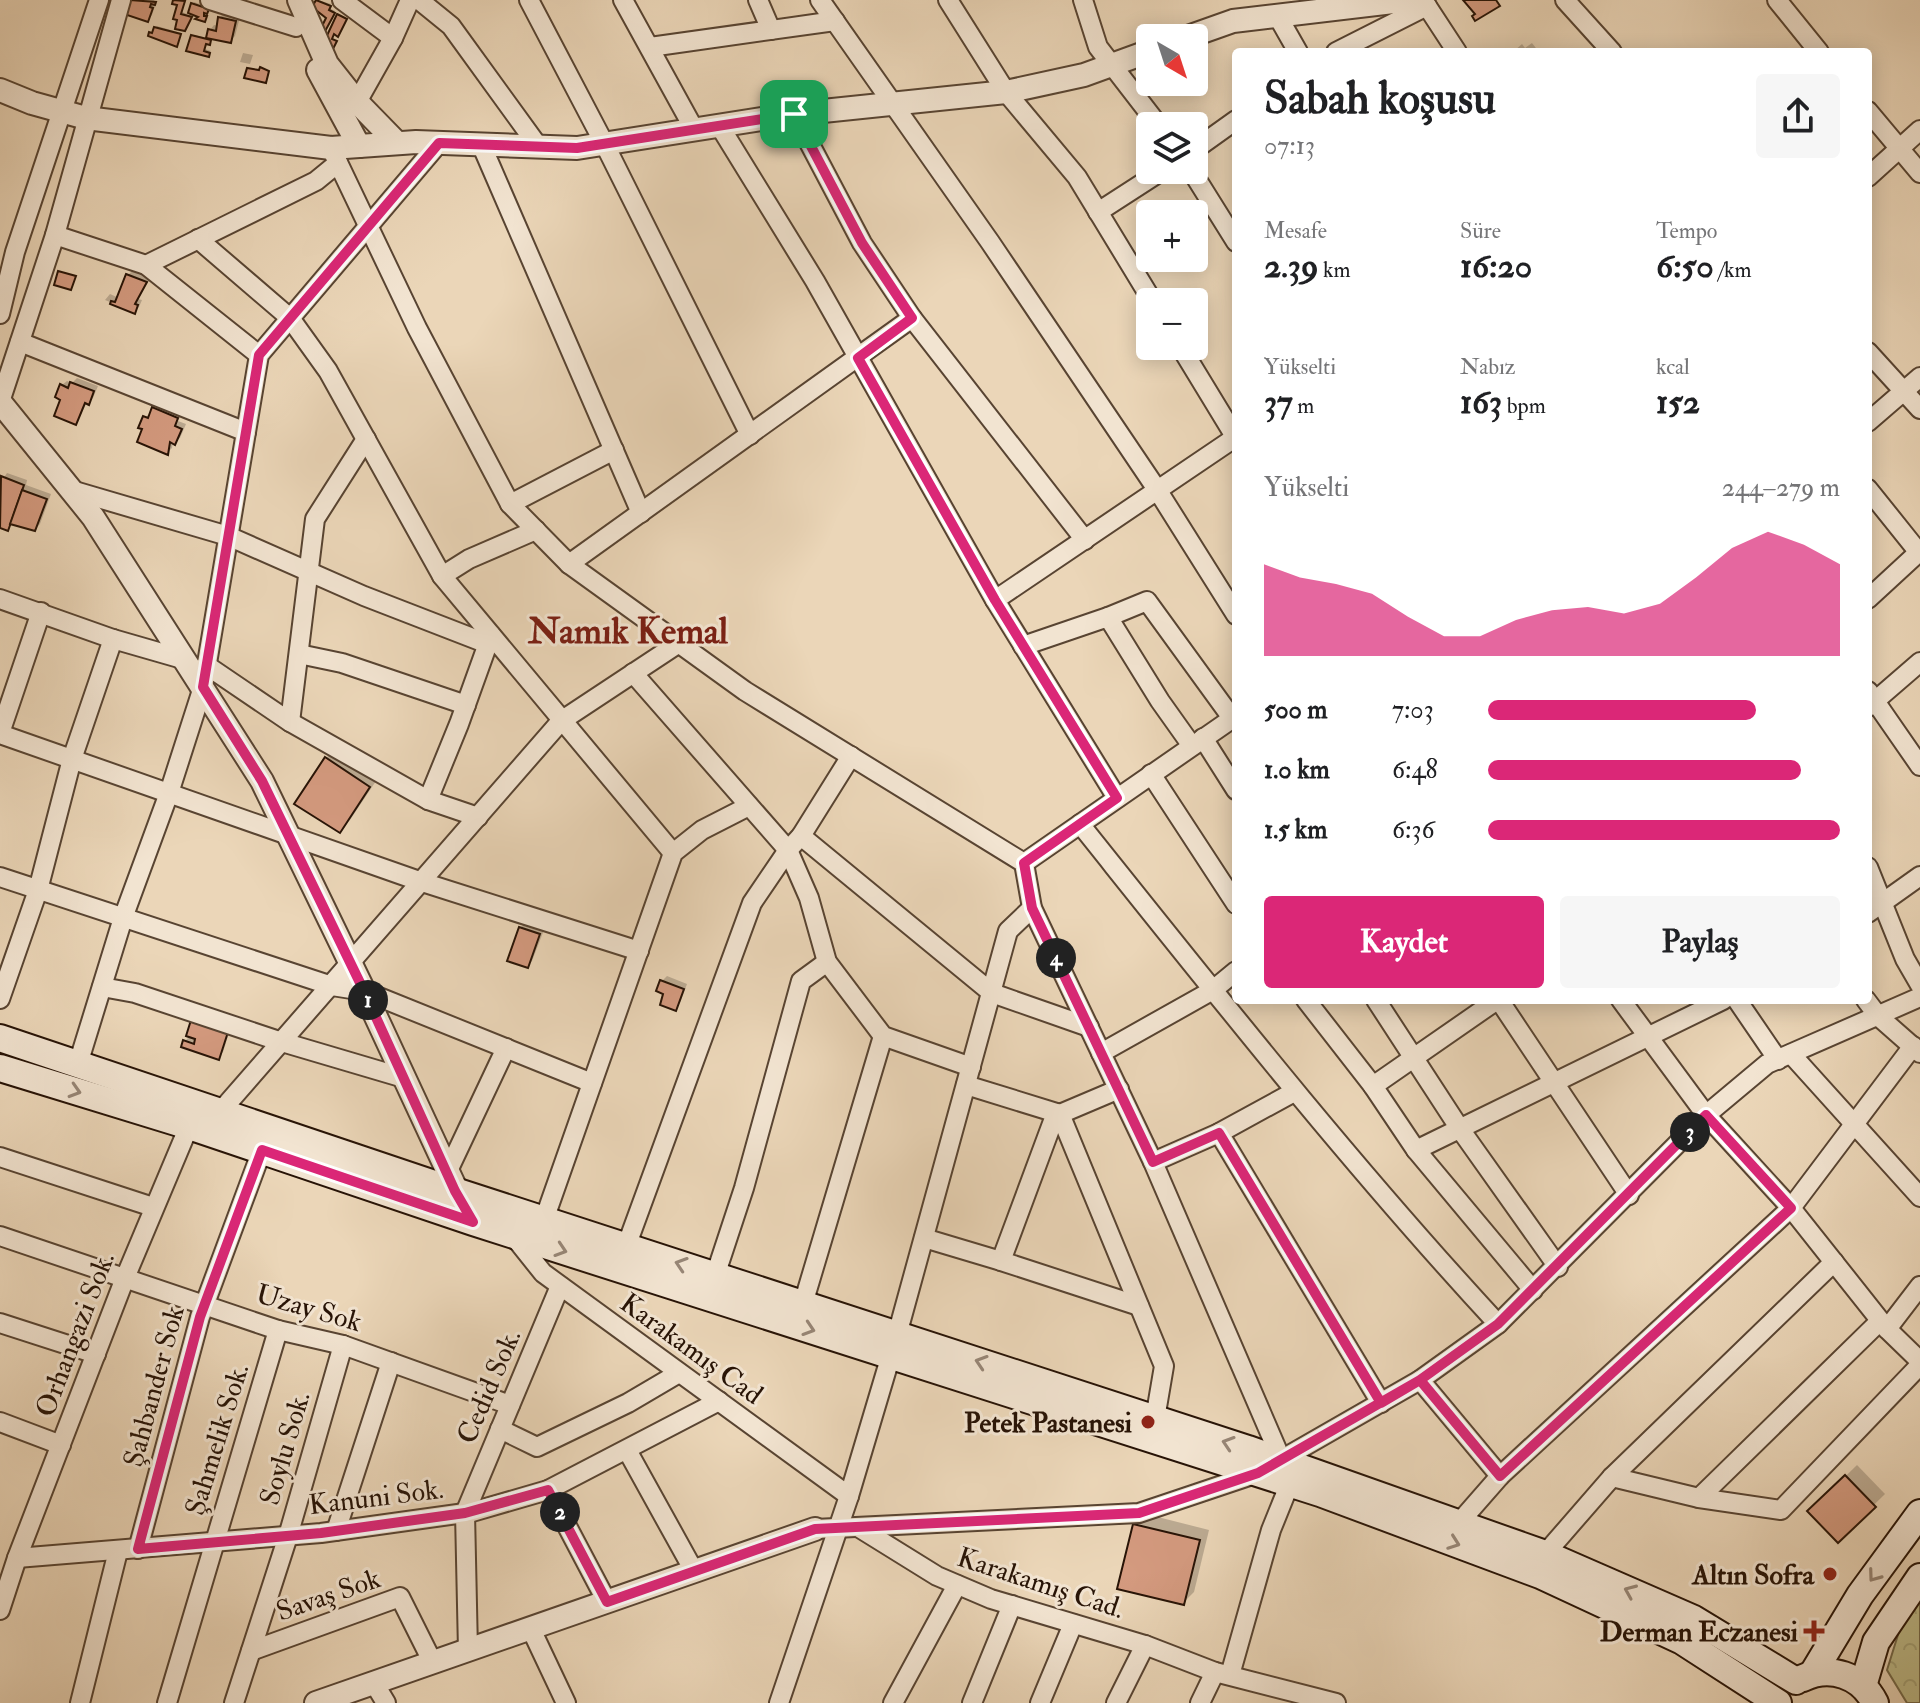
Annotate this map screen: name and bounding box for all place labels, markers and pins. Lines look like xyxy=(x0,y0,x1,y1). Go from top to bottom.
pin xyxy=(760,80,828,148)
pin: 4 xyxy=(1036,938,1076,978)
pin: 1 xyxy=(348,980,388,1020)
pin: 3 xyxy=(1670,1112,1710,1152)
place label: Petek Pastanesi xyxy=(964,1406,1133,1441)
marker: Petek Pastanesi xyxy=(1139,1413,1157,1431)
pin: 2 xyxy=(540,1492,580,1532)
place label: Altın Sofra xyxy=(1691,1558,1815,1593)
marker: Altın Sofra xyxy=(1821,1565,1839,1583)
place label: Derman Eczanesi xyxy=(1600,1615,1799,1650)
marker: Derman Eczanesi xyxy=(1805,1622,1823,1640)

